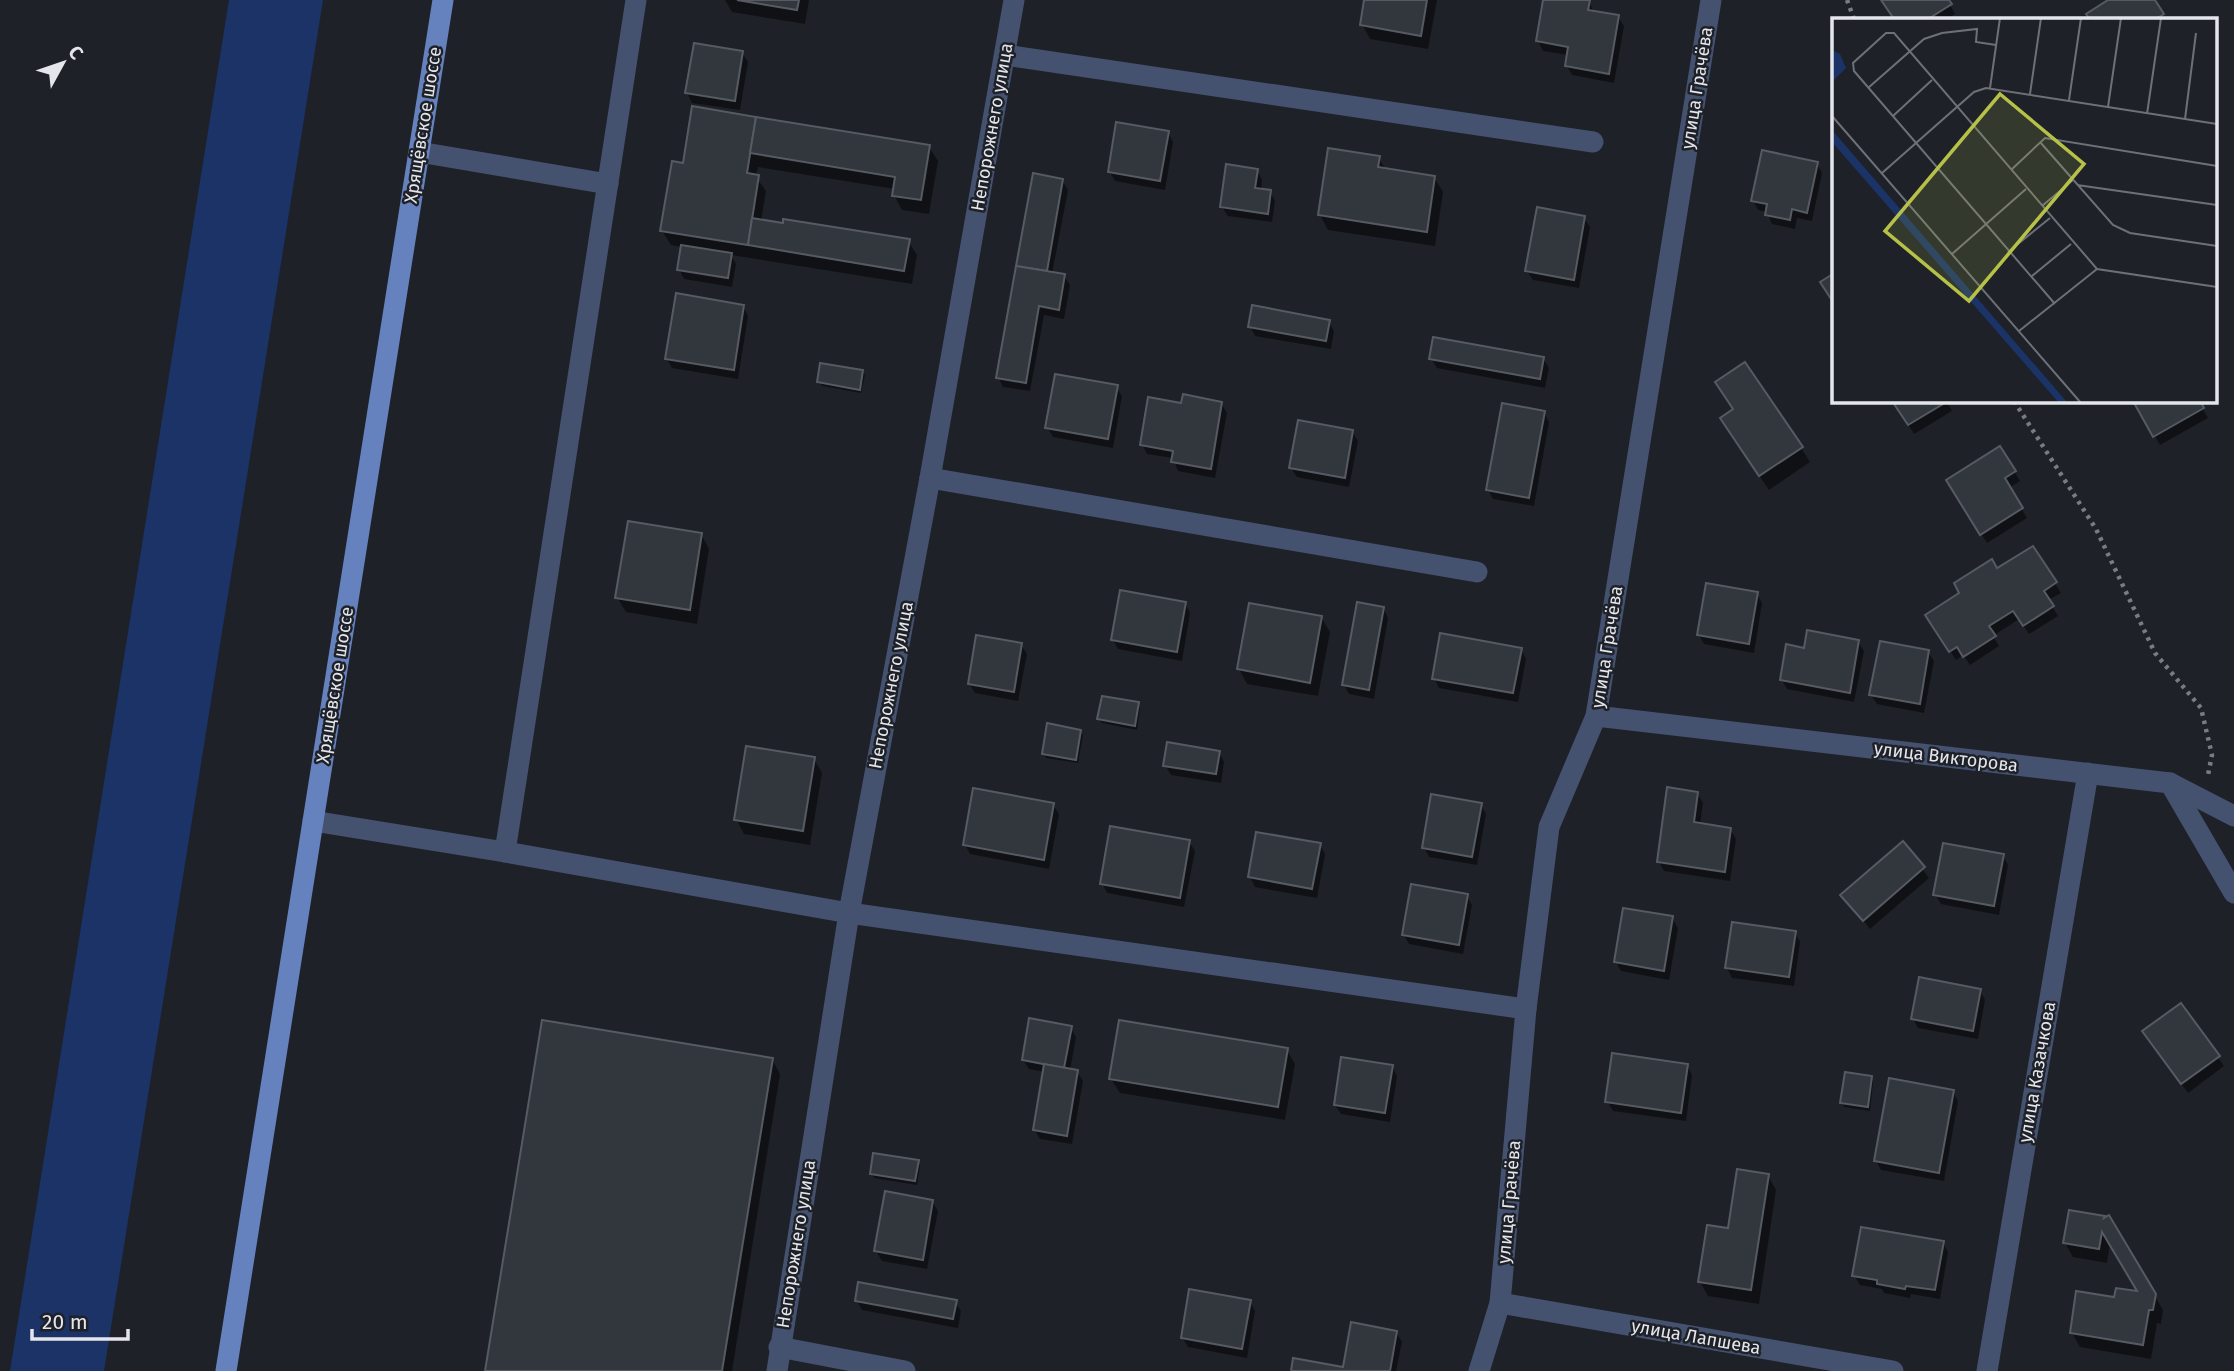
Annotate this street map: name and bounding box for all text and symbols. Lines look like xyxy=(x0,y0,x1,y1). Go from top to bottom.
inset map xyxy=(1832,18,2216,402)
street label: улица Грачёва xyxy=(1676,25,1718,151)
north arrow xyxy=(28,28,98,98)
text: С xyxy=(63,41,88,64)
street label: Непорожнего улица xyxy=(966,41,1018,213)
street label: Хрящёвское шоссе xyxy=(400,45,446,205)
street label: улица Грачёва xyxy=(1586,584,1628,710)
street label: Непорожнего улица xyxy=(864,599,918,771)
street label: Хрящёвское шоссе xyxy=(312,605,358,765)
street label: улица Викторова xyxy=(1873,737,2019,777)
street label: улица Казачкова xyxy=(2014,1000,2060,1144)
street label: улица Грачёва xyxy=(1493,1139,1525,1265)
street label: Непорожнего улица xyxy=(772,1158,820,1330)
scale bar xyxy=(32,1298,128,1342)
text: 20 m xyxy=(42,1309,88,1335)
street label: улица Лапшева xyxy=(1630,1315,1762,1359)

